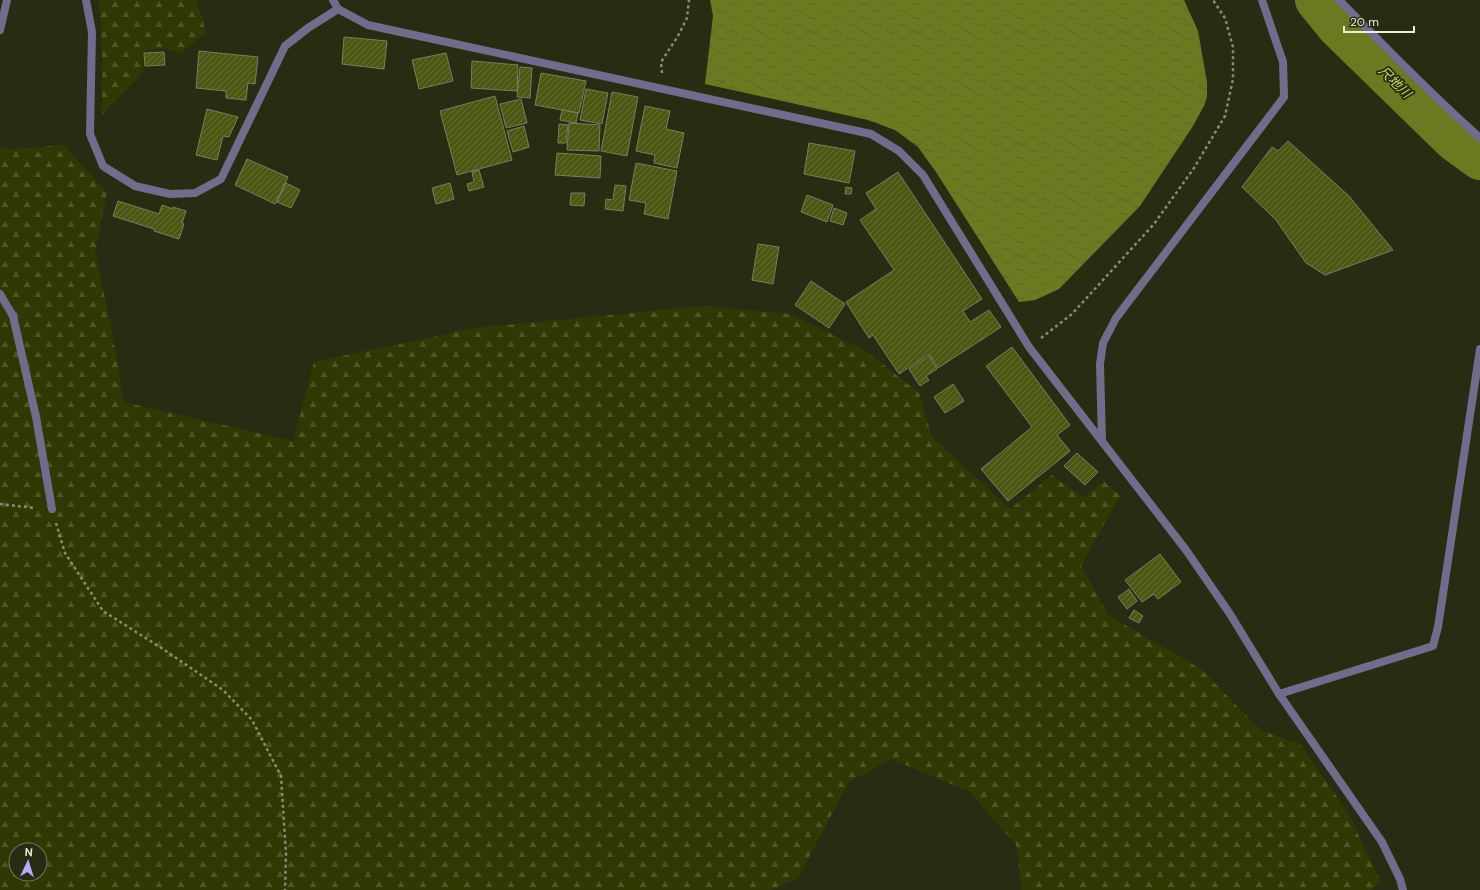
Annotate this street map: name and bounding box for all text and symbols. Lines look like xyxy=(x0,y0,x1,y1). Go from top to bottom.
scale bar xyxy=(1344,8,1414,34)
text: 20 m xyxy=(1350,14,1379,30)
water label: 尺地川 xyxy=(1375,62,1416,103)
north arrow xyxy=(8,842,48,882)
text: N xyxy=(24,845,33,859)

